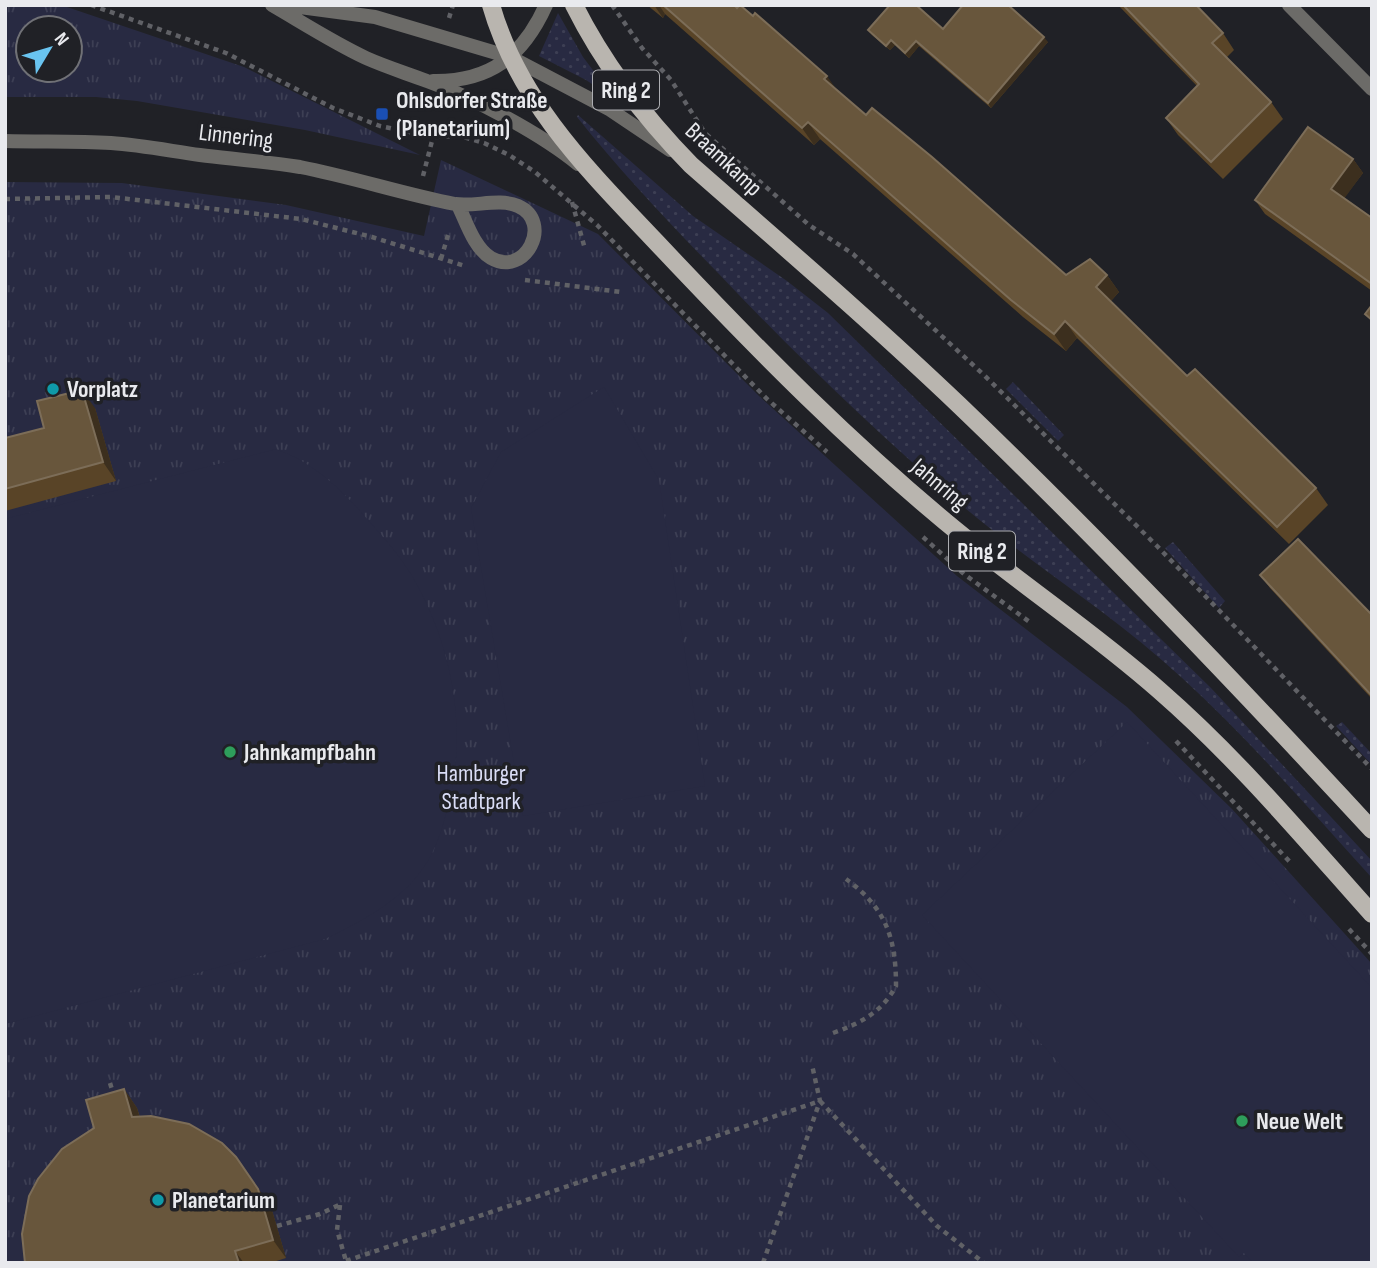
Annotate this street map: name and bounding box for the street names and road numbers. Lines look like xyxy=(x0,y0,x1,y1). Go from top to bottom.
road number: Ring 2 xyxy=(593,71,659,110)
street label: Braamkamp xyxy=(679,116,768,202)
street label: Linnering xyxy=(197,118,275,155)
street label: Jahnring xyxy=(904,451,974,517)
road number: Ring 2 xyxy=(949,531,1015,570)

